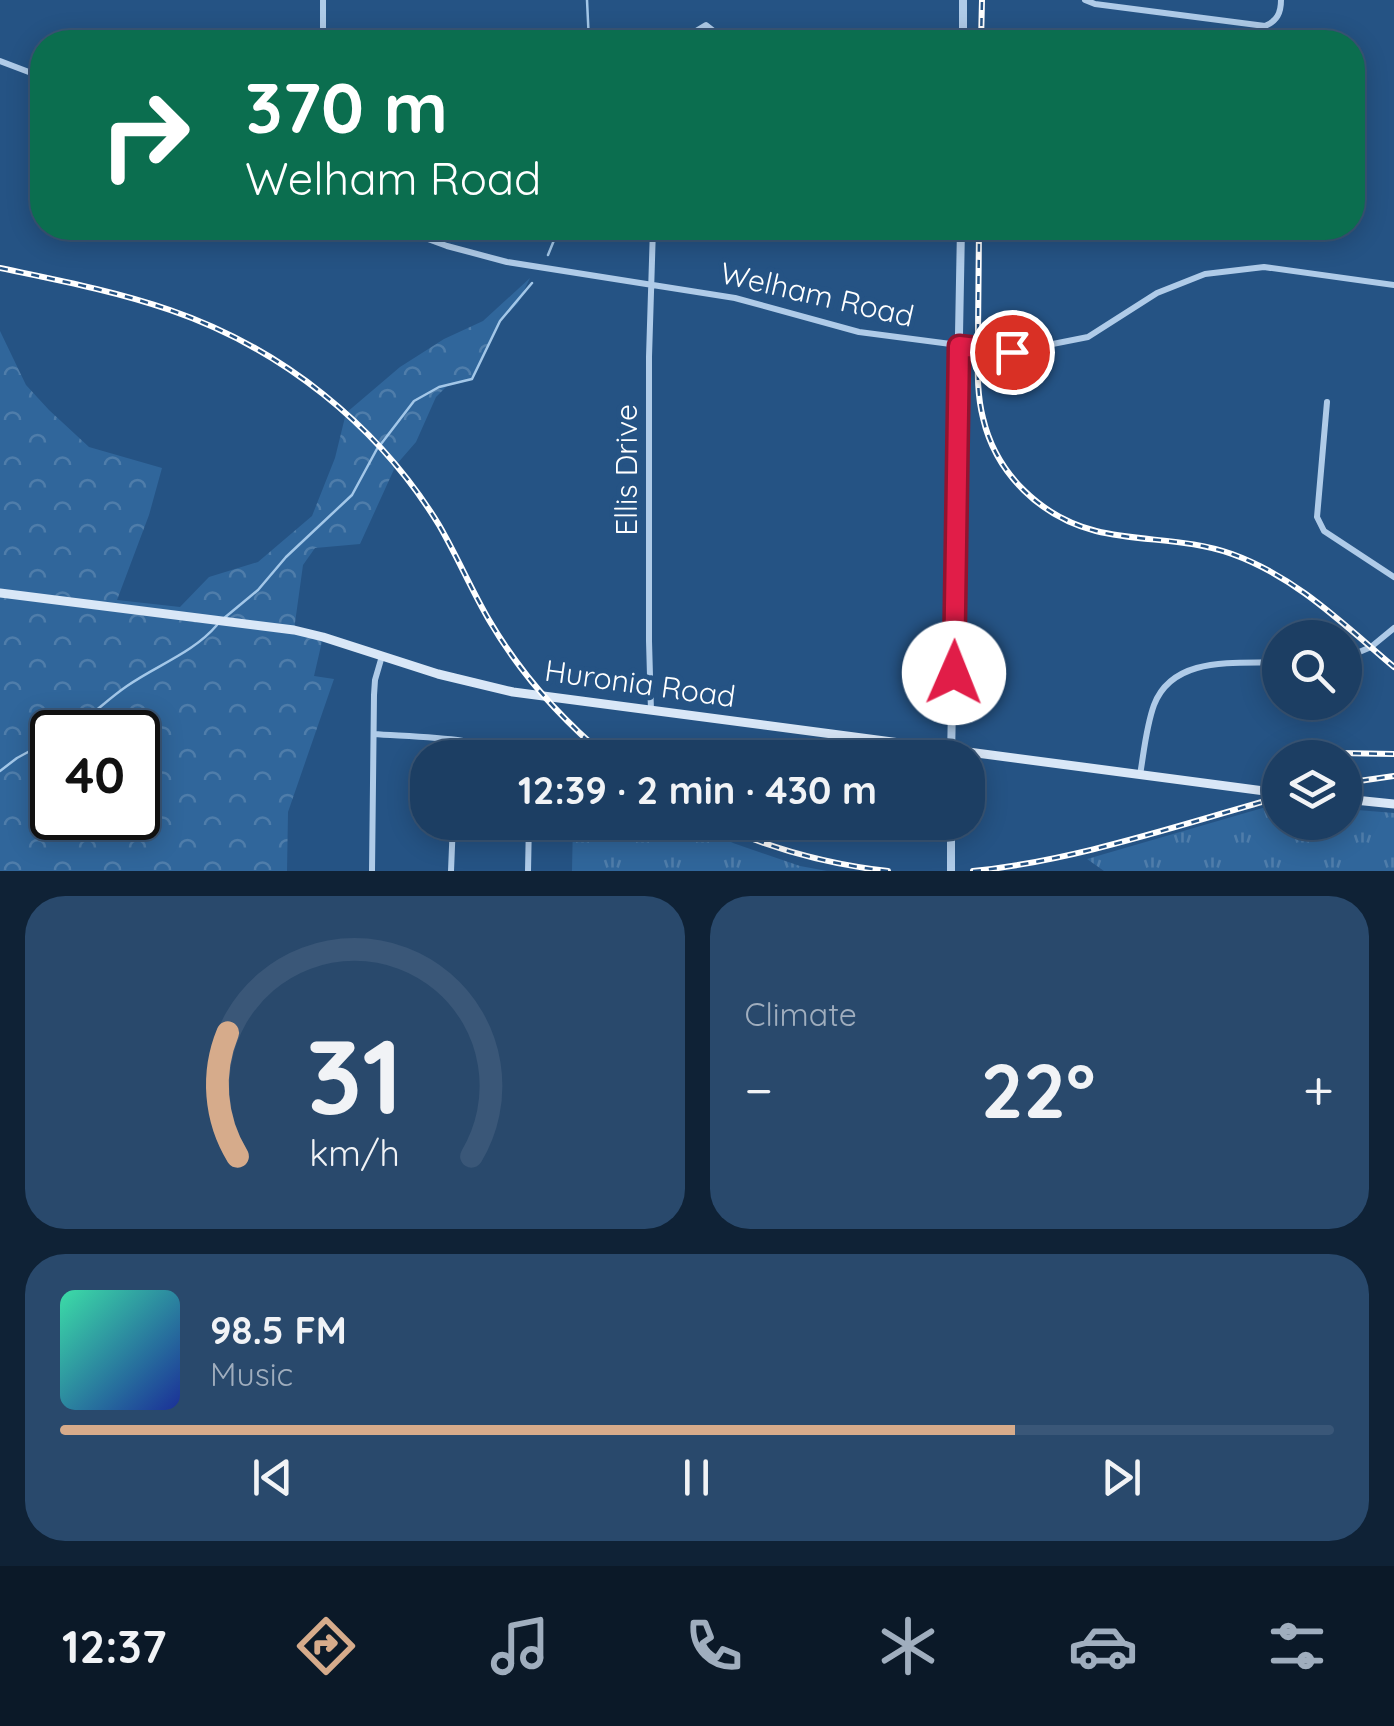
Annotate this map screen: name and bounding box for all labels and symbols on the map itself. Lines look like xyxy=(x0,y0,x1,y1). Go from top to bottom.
street label: Welham Road xyxy=(717,253,918,335)
pin xyxy=(970,310,1055,395)
street label: Ellis Drive xyxy=(607,404,645,536)
position arrow xyxy=(902,621,1006,725)
street label: Huronia Road xyxy=(542,651,738,715)
speed limit sign: 40 xyxy=(30,710,160,840)

